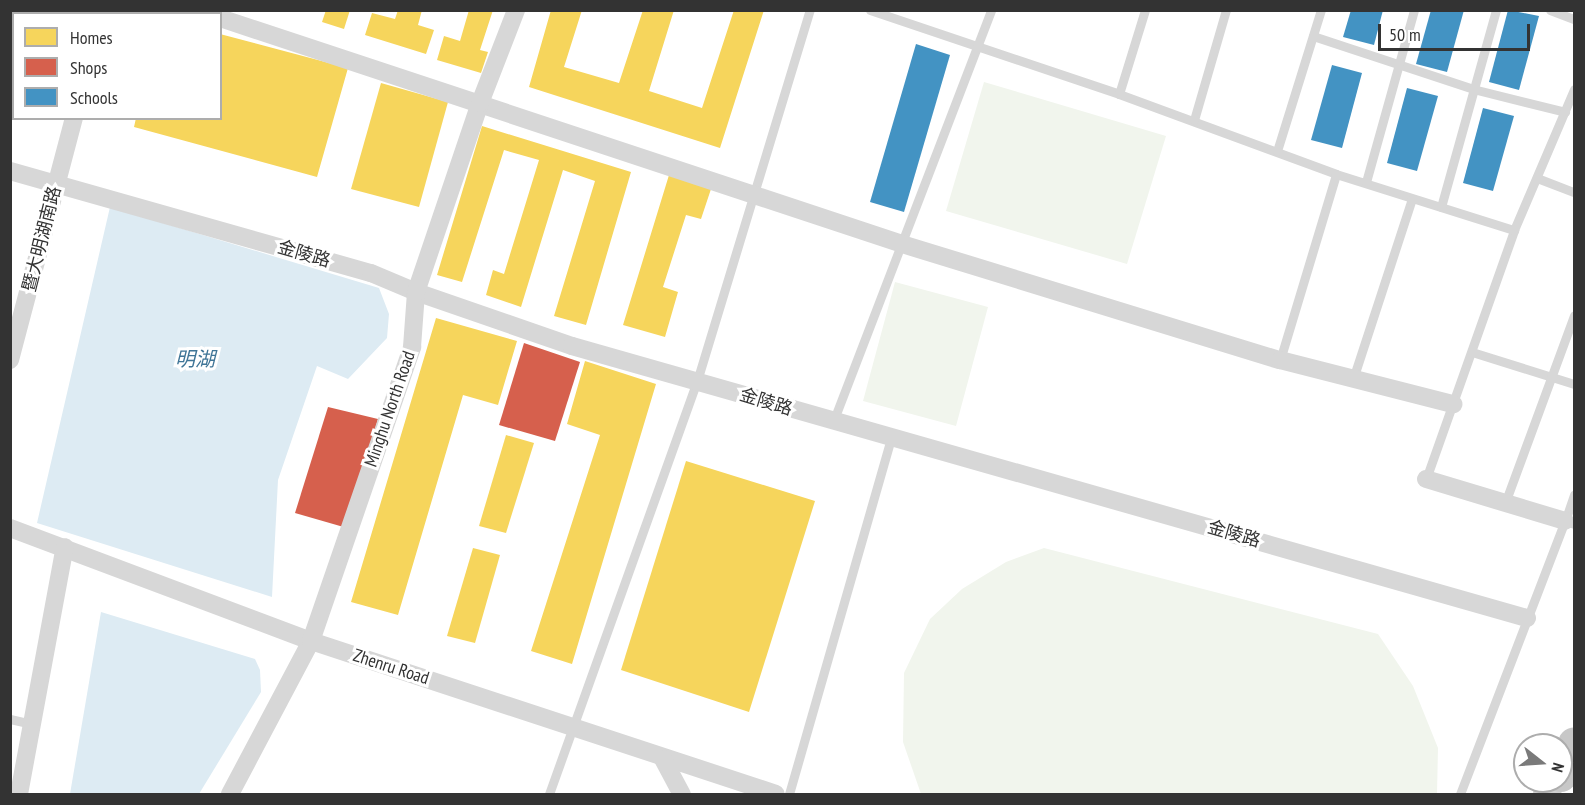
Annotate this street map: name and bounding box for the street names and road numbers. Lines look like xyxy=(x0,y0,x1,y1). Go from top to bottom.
street label: 暨大明湖南路 xyxy=(18,184,66,294)
street label: 金陵路 xyxy=(275,236,333,272)
street label: Minghu North Road xyxy=(360,348,420,470)
street label: 金陵路 xyxy=(737,384,795,420)
street label: 金陵路 xyxy=(1205,516,1263,552)
street label: Zhenru Road xyxy=(350,645,432,689)

